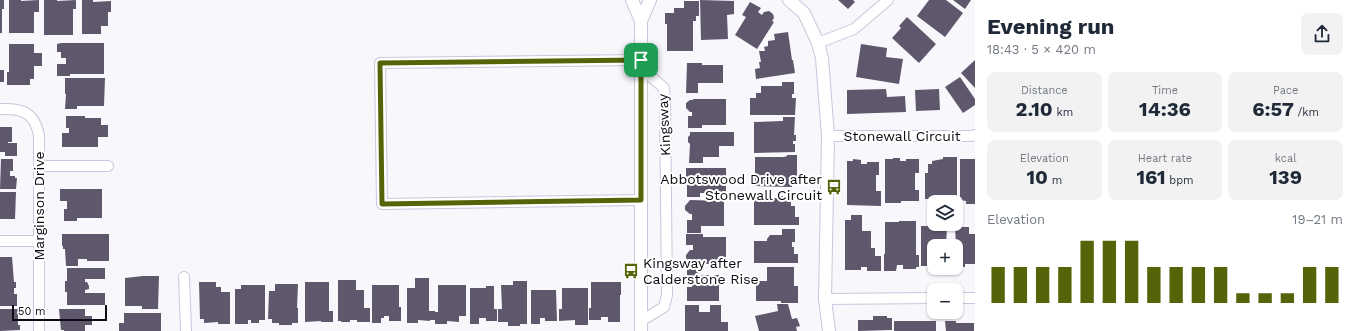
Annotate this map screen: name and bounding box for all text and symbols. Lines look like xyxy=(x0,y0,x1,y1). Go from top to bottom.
button: share xyxy=(1301,13,1343,55)
text: Evening run xyxy=(987,14,1115,39)
text: 18:43 · 5 × 420 m xyxy=(987,42,1096,57)
pin xyxy=(624,43,658,77)
icon: arrive xyxy=(630,49,652,71)
text: Distance xyxy=(1021,84,1068,97)
text: Time xyxy=(1152,84,1178,97)
text: Pace xyxy=(1273,84,1298,97)
street label: Kingsway xyxy=(654,93,674,157)
text: 2.10 xyxy=(1015,97,1053,121)
text: 14:36 xyxy=(1139,97,1191,121)
text: 6:57 xyxy=(1252,97,1294,121)
text: km xyxy=(1053,106,1073,119)
text: /km xyxy=(1294,106,1319,119)
street label: Stonewall Circuit xyxy=(843,128,961,144)
street label: Marginson Drive xyxy=(31,151,47,261)
text: Elevation xyxy=(1020,152,1069,165)
text: Heart rate xyxy=(1138,152,1192,165)
text: kcal xyxy=(1275,152,1297,165)
text: 10 xyxy=(1026,165,1048,189)
text: 161 xyxy=(1136,165,1166,189)
text: 139 xyxy=(1269,165,1302,189)
place label: Abbotswood Drive after Stonewall Circuit xyxy=(660,171,822,203)
text: m xyxy=(1048,174,1062,187)
text: bpm xyxy=(1166,174,1194,187)
bus stop icon: Abbotswood Drive after Stonewall Circuit xyxy=(825,178,843,196)
map controls xyxy=(927,195,963,319)
button: layers xyxy=(927,195,963,231)
text: Elevation xyxy=(987,212,1045,227)
text: 19–21 m xyxy=(1292,212,1343,227)
button: + xyxy=(927,239,963,275)
place label: Kingsway after Calderstone Rise xyxy=(643,255,759,287)
bus stop icon: Kingsway after Calderstone Rise xyxy=(622,262,640,280)
button: − xyxy=(927,283,963,319)
scale bar xyxy=(12,303,107,322)
text: 50 m xyxy=(18,305,45,318)

